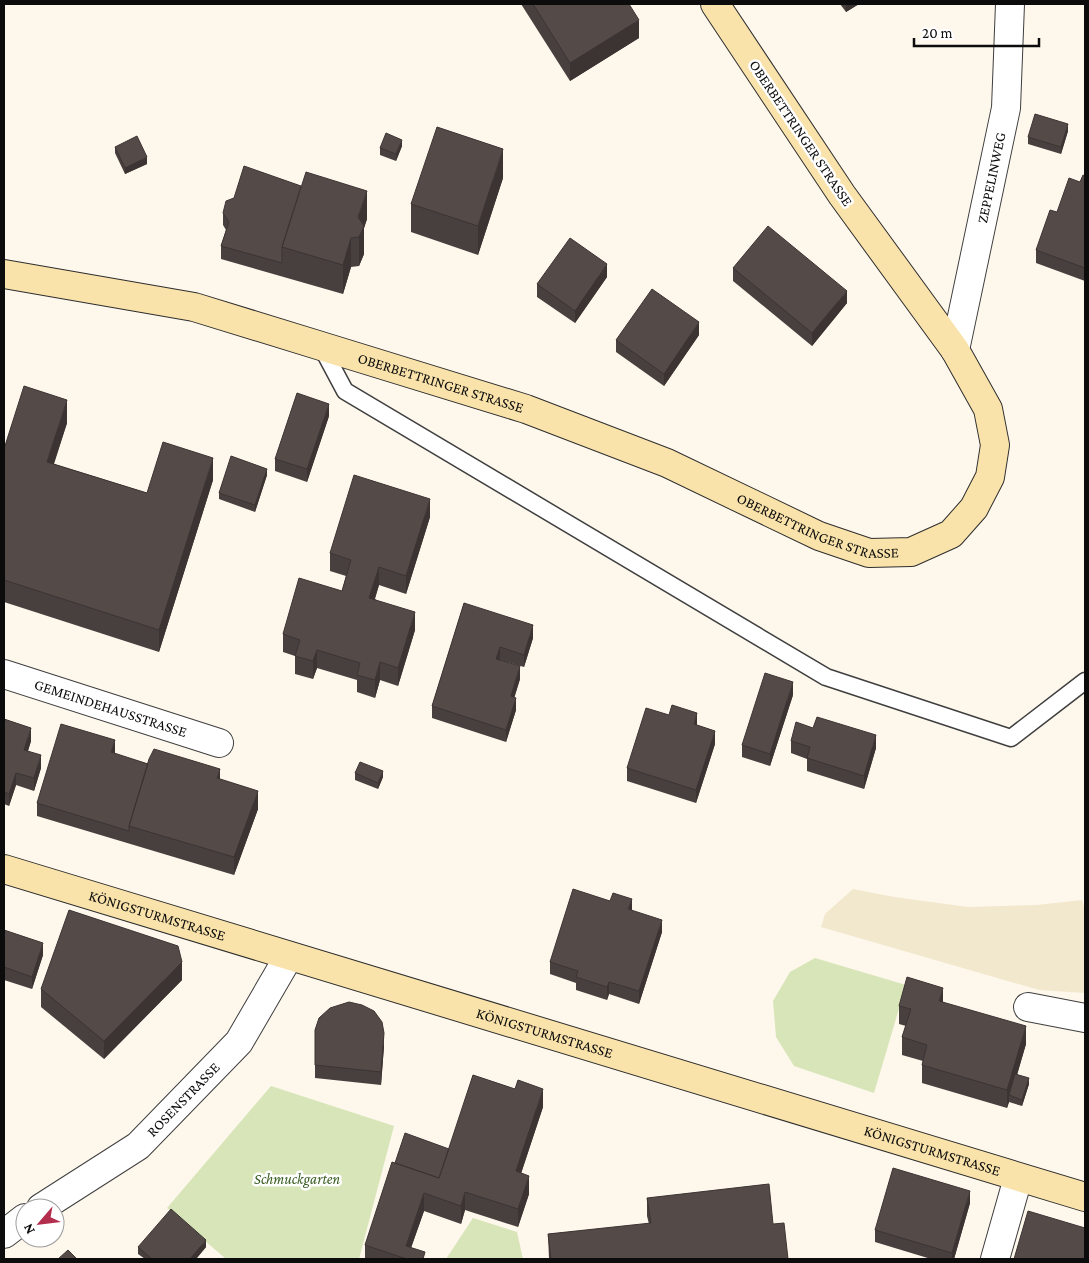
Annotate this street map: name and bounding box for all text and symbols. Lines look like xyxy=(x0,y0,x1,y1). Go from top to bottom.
scale bar xyxy=(914,15,1039,47)
text: 20 m xyxy=(922,25,953,41)
street label: OBERBETTRINGER STRASSE xyxy=(746,57,856,209)
street label: ZEPPELINWEG xyxy=(974,131,1009,225)
street label: OBERBETTRINGER STRASSE xyxy=(356,350,526,416)
street label: OBERBETTRINGER STRASSE xyxy=(734,490,899,561)
street label: GEMEINDEHAUSSTRASSE xyxy=(32,676,189,740)
street label: KÖNIGSTURMSTRASSE xyxy=(87,887,227,944)
street label: KÖNIGSTURMSTRASSE xyxy=(475,1005,615,1061)
street label: ROSENSTRASSE xyxy=(144,1059,223,1140)
street label: KÖNIGSTURMSTRASSE xyxy=(862,1122,1002,1179)
park label: Schmuckgarten xyxy=(254,1171,340,1188)
north arrow xyxy=(15,1198,65,1248)
text: N xyxy=(19,1221,38,1237)

